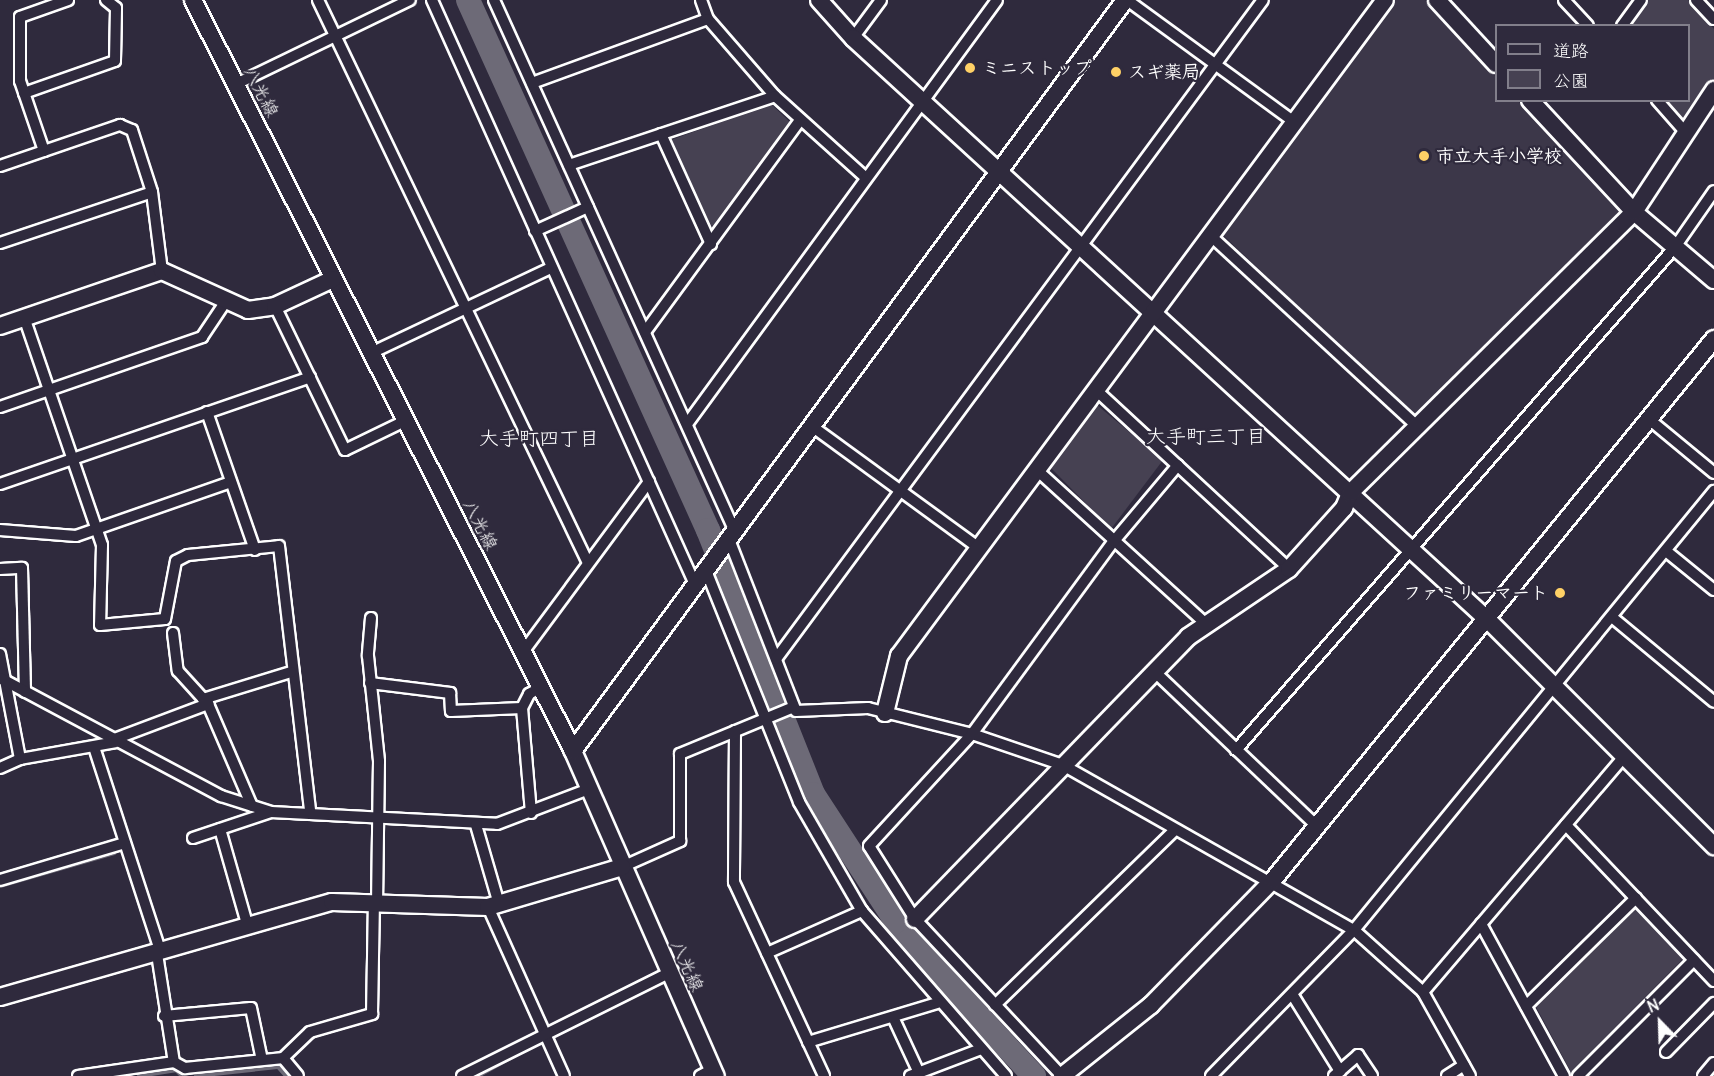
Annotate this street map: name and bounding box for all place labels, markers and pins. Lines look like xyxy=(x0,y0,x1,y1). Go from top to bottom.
place label: ミニストップ xyxy=(982,57,1090,79)
marker: ミニストップ xyxy=(963,61,977,75)
place label: スギ薬局 xyxy=(1128,61,1200,83)
marker: スギ薬局 xyxy=(1109,65,1123,79)
place label: 市立大手小学校 xyxy=(1436,145,1562,167)
marker: 市立大手小学校 xyxy=(1417,149,1431,163)
place label: ファミリーマート xyxy=(1404,582,1548,604)
marker: ファミリーマート xyxy=(1553,586,1567,600)

